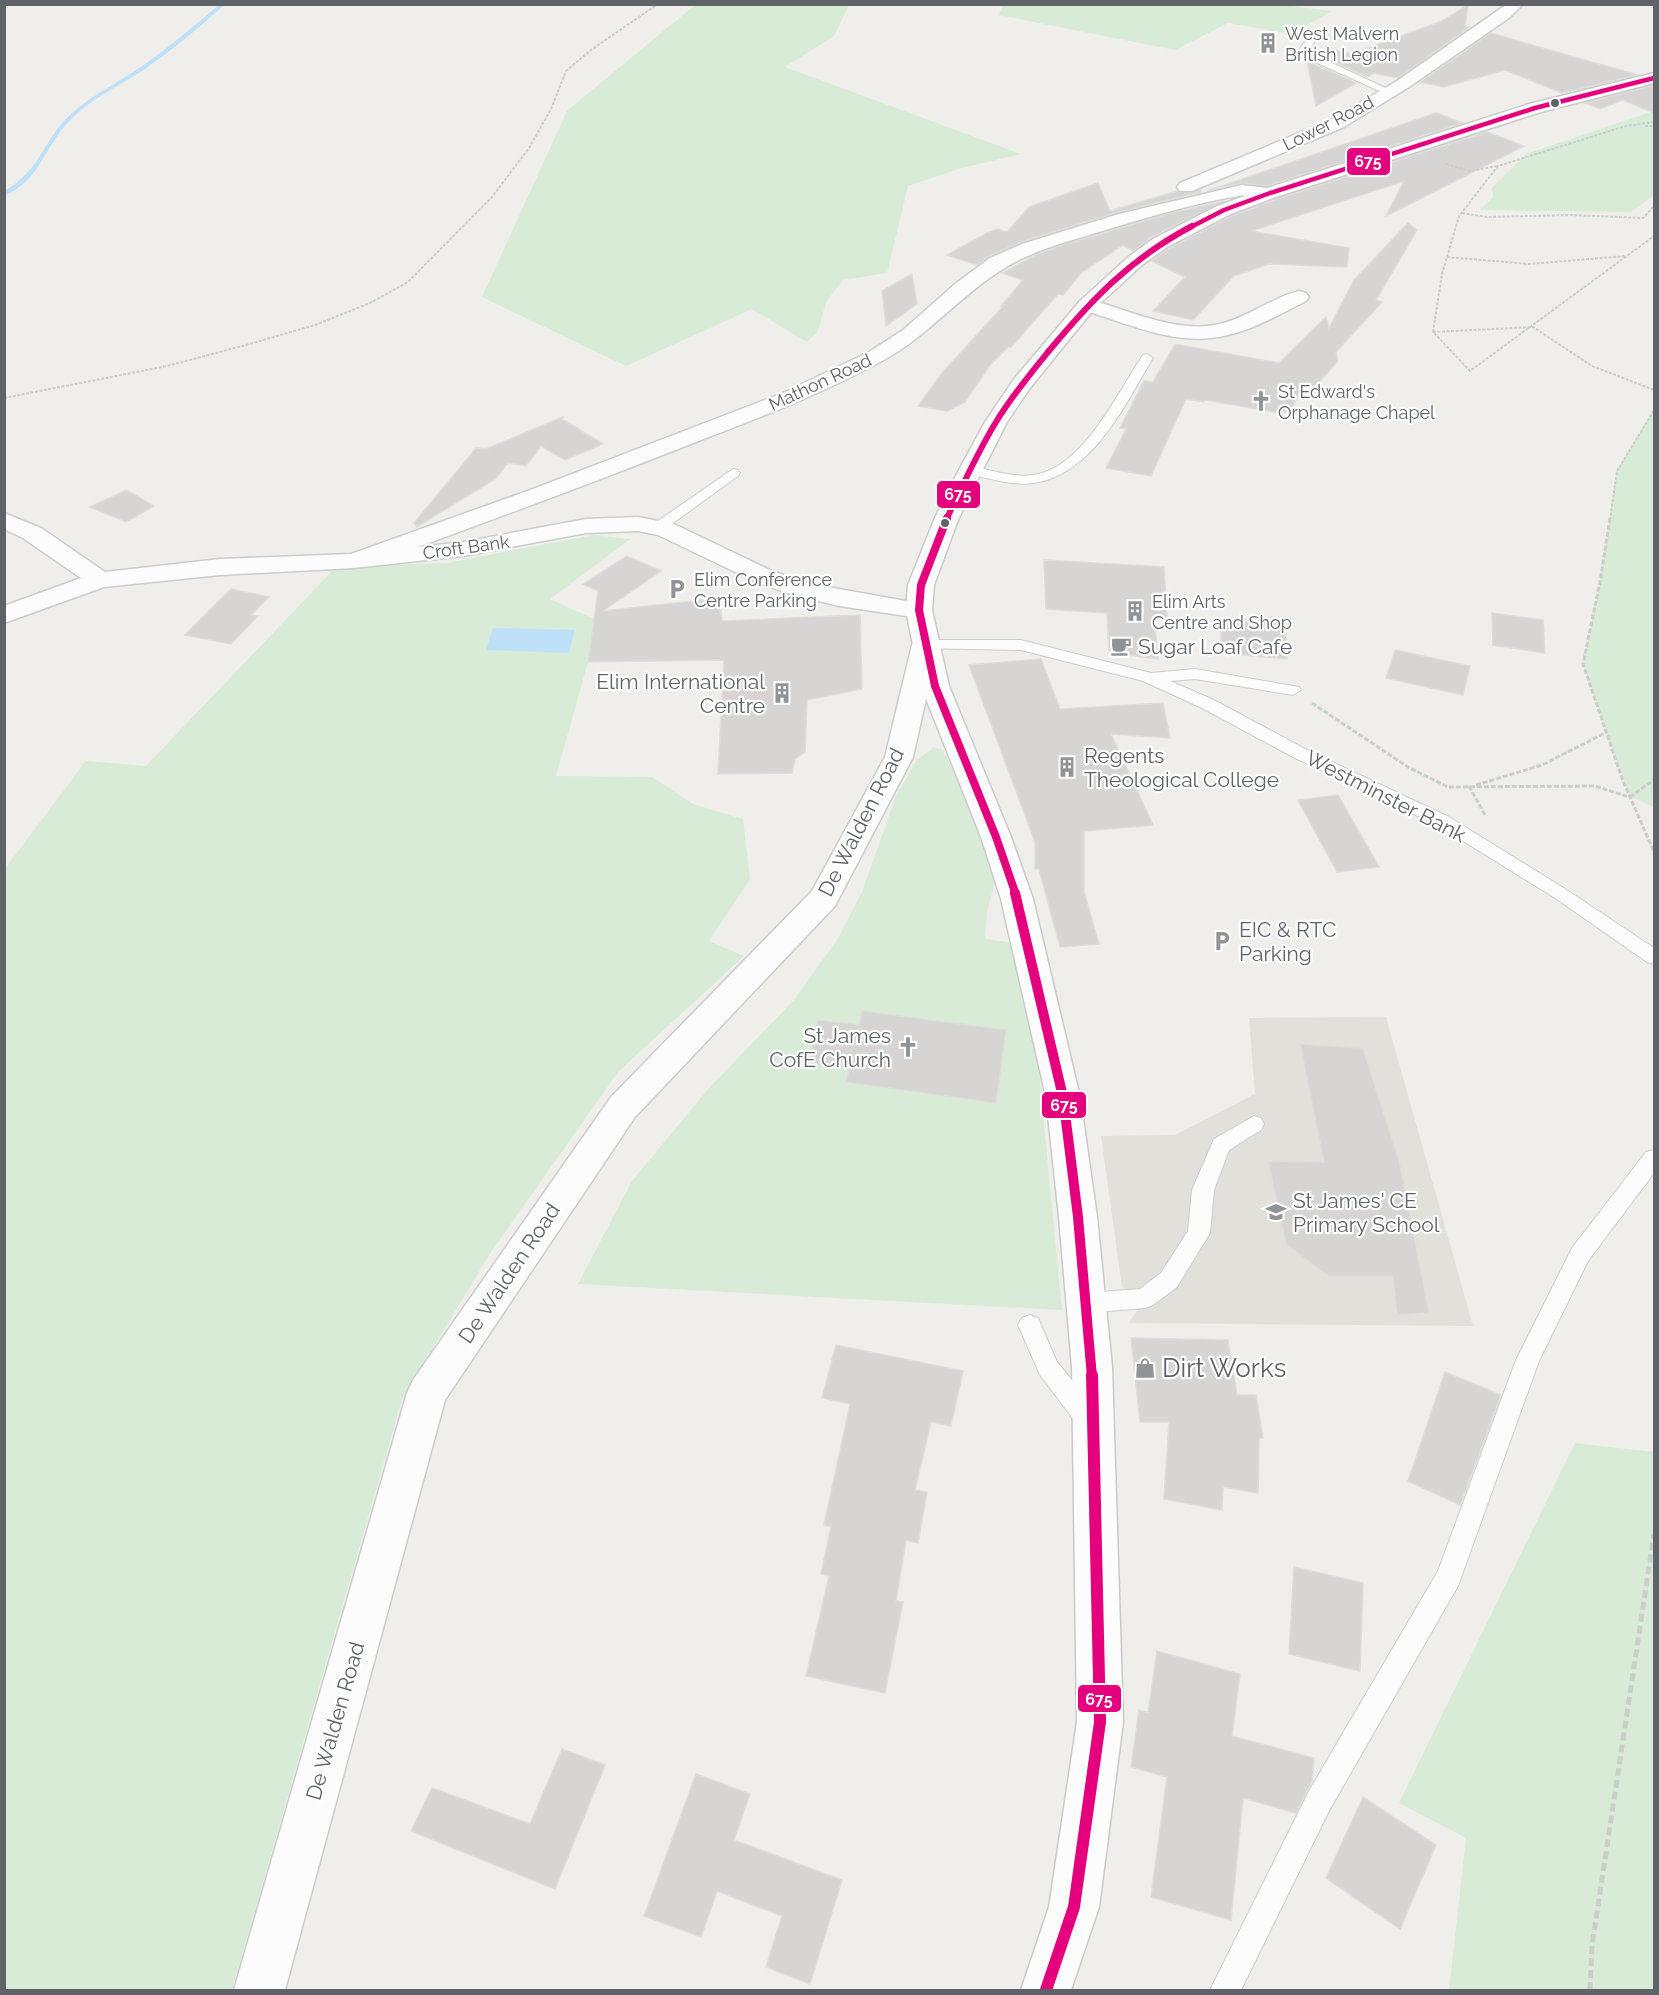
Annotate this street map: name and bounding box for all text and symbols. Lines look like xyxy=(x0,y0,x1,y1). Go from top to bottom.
place label: West Malvern British Legion xyxy=(1285,23,1399,65)
building icon: West Malvern British Legion xyxy=(1256,31,1280,55)
street label: Lower Road xyxy=(1279,91,1377,155)
unlabelled marker xyxy=(1549,97,1561,109)
line badge: 675 xyxy=(1346,147,1391,176)
text: 675 xyxy=(1354,152,1382,171)
street label: Mathon Road xyxy=(765,349,875,415)
place label: St Edward's Orphanage Chapel xyxy=(1278,381,1435,423)
church icon: St Edward's Orphanage Chapel xyxy=(1249,389,1273,413)
line badge: 675 xyxy=(936,480,981,509)
text: 675 xyxy=(944,485,972,504)
unlabelled marker xyxy=(939,517,951,529)
street label: Croft Bank xyxy=(421,530,511,563)
place label: Elim Conference Centre Parking xyxy=(694,569,832,611)
parking icon: Elim Conference Centre Parking xyxy=(665,577,689,601)
place label: Elim Arts Centre and Shop xyxy=(1152,591,1292,633)
building icon: Elim Arts Centre and Shop xyxy=(1123,599,1147,623)
cafe icon: Sugar Loaf Cafe xyxy=(1109,634,1133,658)
place label: Sugar Loaf Cafe xyxy=(1138,634,1292,659)
place label: Elim International Centre xyxy=(596,669,765,718)
building icon: Elim International Centre xyxy=(770,681,794,705)
place label: Regents Theological College xyxy=(1084,743,1279,792)
street label: De Walden Road xyxy=(813,744,909,900)
street label: Westminster Bank xyxy=(1302,745,1470,847)
building icon: Regents Theological College xyxy=(1055,755,1079,779)
place label: EIC & RTC Parking xyxy=(1239,917,1336,966)
parking icon: EIC & RTC Parking xyxy=(1210,929,1234,953)
place label: St James CofE Church xyxy=(769,1023,891,1072)
church icon: St James CofE Church xyxy=(896,1035,920,1059)
line badge: 675 xyxy=(1041,1091,1087,1119)
text: 675 xyxy=(1050,1096,1078,1115)
place label: St James' CE Primary School xyxy=(1293,1188,1440,1237)
street label: De Walden Road xyxy=(453,1198,565,1348)
school or university icon: St James' CE Primary School xyxy=(1264,1200,1288,1224)
place label: Dirt Works xyxy=(1162,1353,1286,1383)
shop icon: Dirt Works xyxy=(1133,1356,1157,1380)
street label: De Walden Road xyxy=(300,1639,370,1803)
line badge: 675 xyxy=(1077,1684,1122,1713)
text: 675 xyxy=(1085,1690,1113,1709)

